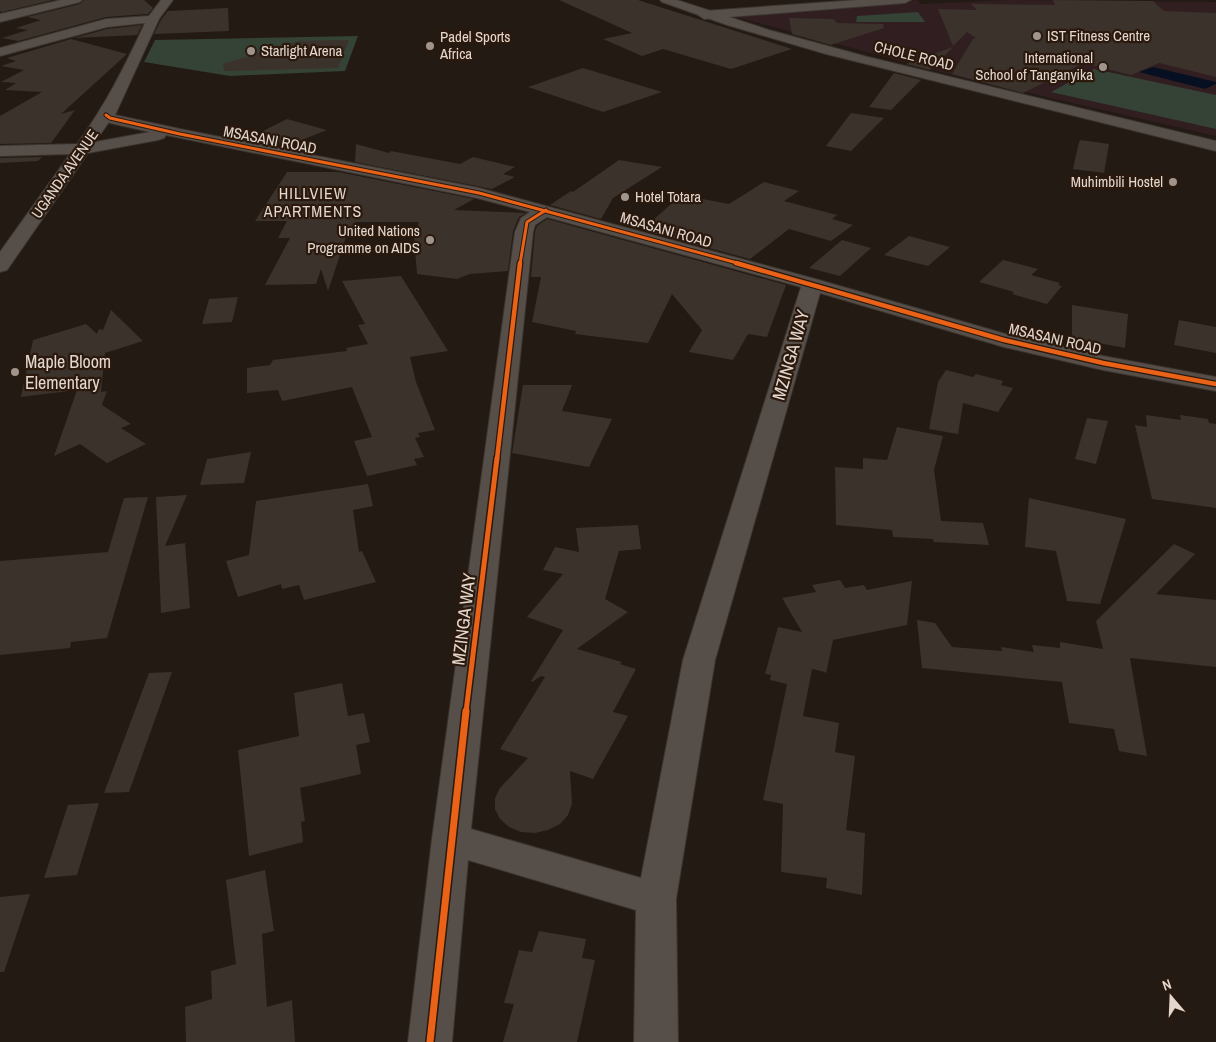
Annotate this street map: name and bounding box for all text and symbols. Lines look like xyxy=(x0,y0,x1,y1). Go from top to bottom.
place label: IST Fitness Centre xyxy=(1047,25,1150,46)
place label: Padel Sports Africa xyxy=(439,26,510,64)
marker: IST Fitness Centre xyxy=(1031,30,1043,42)
street label: CHOLE ROAD xyxy=(872,35,956,76)
place label: Starlight Arena xyxy=(261,40,343,61)
marker: Padel Sports Africa xyxy=(424,40,436,52)
marker: Starlight Arena xyxy=(245,45,257,57)
place label: International School of Tanganyika xyxy=(975,47,1093,85)
marker: International School of Tanganyika xyxy=(1097,61,1109,73)
street label: MSASANI ROAD xyxy=(222,120,319,159)
street label: UGANDA AVENUE xyxy=(26,125,103,222)
place label: Muhimbili Hostel xyxy=(1071,171,1163,192)
marker: Muhimbili Hostel xyxy=(1167,176,1179,188)
district label: HILLVIEW APARTMENTS xyxy=(263,182,362,222)
place label: Hotel Totara xyxy=(635,186,701,207)
marker: Hotel Totara xyxy=(619,191,631,203)
street label: MSASANI ROAD xyxy=(618,206,714,253)
place label: United Nations Programme on AIDS xyxy=(307,220,420,258)
marker: United Nations Programme on AIDS xyxy=(424,234,436,246)
street label: MZINGA WAY xyxy=(766,307,815,403)
street label: MSASANI ROAD xyxy=(1007,318,1104,359)
place label: Maple Bloom Elementary xyxy=(25,349,111,395)
marker: Maple Bloom Elementary xyxy=(9,366,21,378)
street label: MZINGA WAY xyxy=(445,571,482,666)
north arrow xyxy=(1146,972,1196,1022)
text: N xyxy=(1160,975,1174,995)

